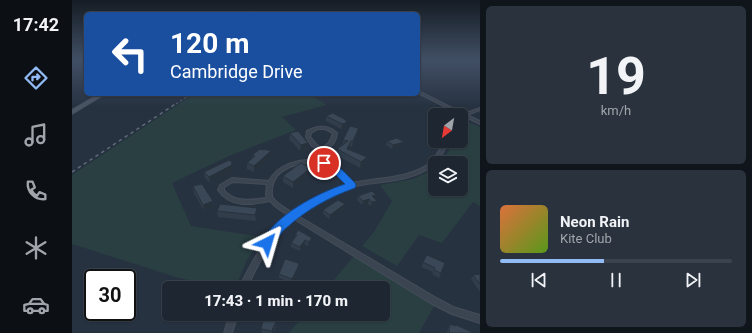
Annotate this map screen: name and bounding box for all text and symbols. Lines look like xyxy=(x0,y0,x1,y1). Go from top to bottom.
text: 17:42 xyxy=(13,14,59,35)
text: 120 m xyxy=(170,27,249,60)
icon: left xyxy=(104,28,156,80)
text: 19 xyxy=(586,46,646,107)
text: Cambridge Drive xyxy=(170,61,303,82)
icon: directions xyxy=(22,64,50,92)
text: km/h xyxy=(601,103,631,118)
north arrow xyxy=(428,108,468,148)
map controls xyxy=(428,108,468,196)
icon: music xyxy=(22,121,50,149)
pin xyxy=(307,146,341,180)
icon: arrive xyxy=(313,152,335,174)
button: layers xyxy=(428,156,468,196)
icon: phone xyxy=(22,177,50,205)
text: Neon Rain xyxy=(560,213,629,231)
position arrow xyxy=(246,222,288,264)
text: Kite Club xyxy=(560,231,612,246)
icon: climate xyxy=(22,234,50,262)
speed limit sign: 30 xyxy=(84,269,136,321)
icon: previous xyxy=(528,269,550,291)
icon: pause xyxy=(605,269,627,291)
icon: next xyxy=(682,269,704,291)
icon: car xyxy=(22,291,50,319)
text: 17:43 · 1 min · 170 m xyxy=(204,292,348,310)

